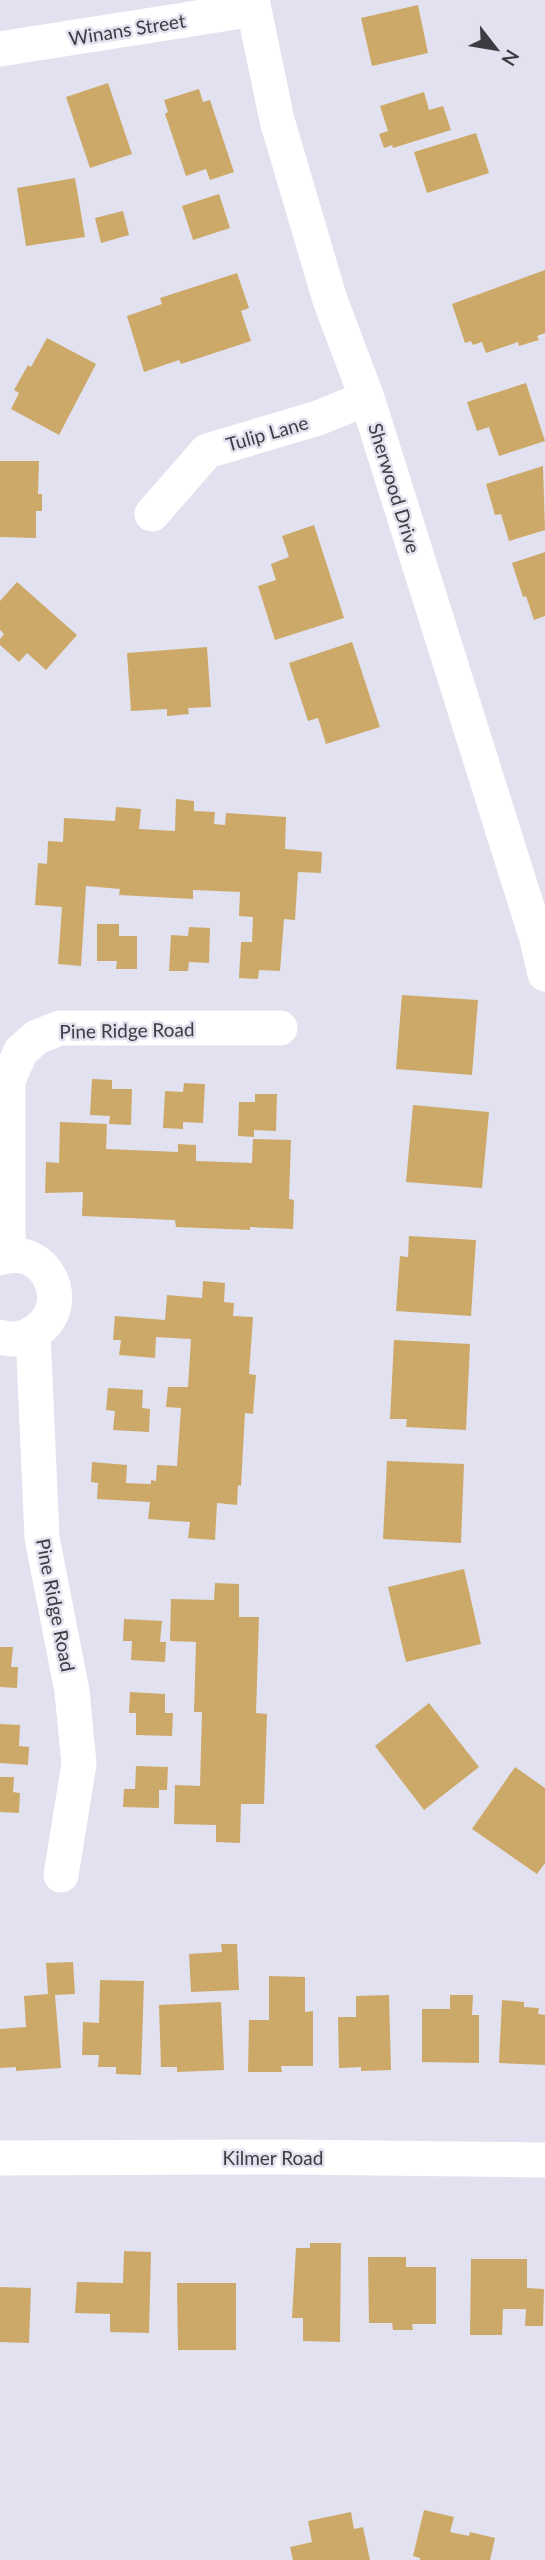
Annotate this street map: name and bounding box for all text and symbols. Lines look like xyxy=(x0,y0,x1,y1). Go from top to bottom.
street label: Winans Street xyxy=(67,8,187,50)
north arrow xyxy=(461,14,531,84)
text: N xyxy=(497,46,525,70)
street label: Tulip Lane xyxy=(223,410,311,456)
street label: Sherwood Drive xyxy=(364,420,426,556)
street label: Pine Ridge Road xyxy=(59,1017,195,1043)
street label: Pine Ridge Road xyxy=(32,1536,80,1674)
street label: Kilmer Road xyxy=(223,2146,323,2169)

